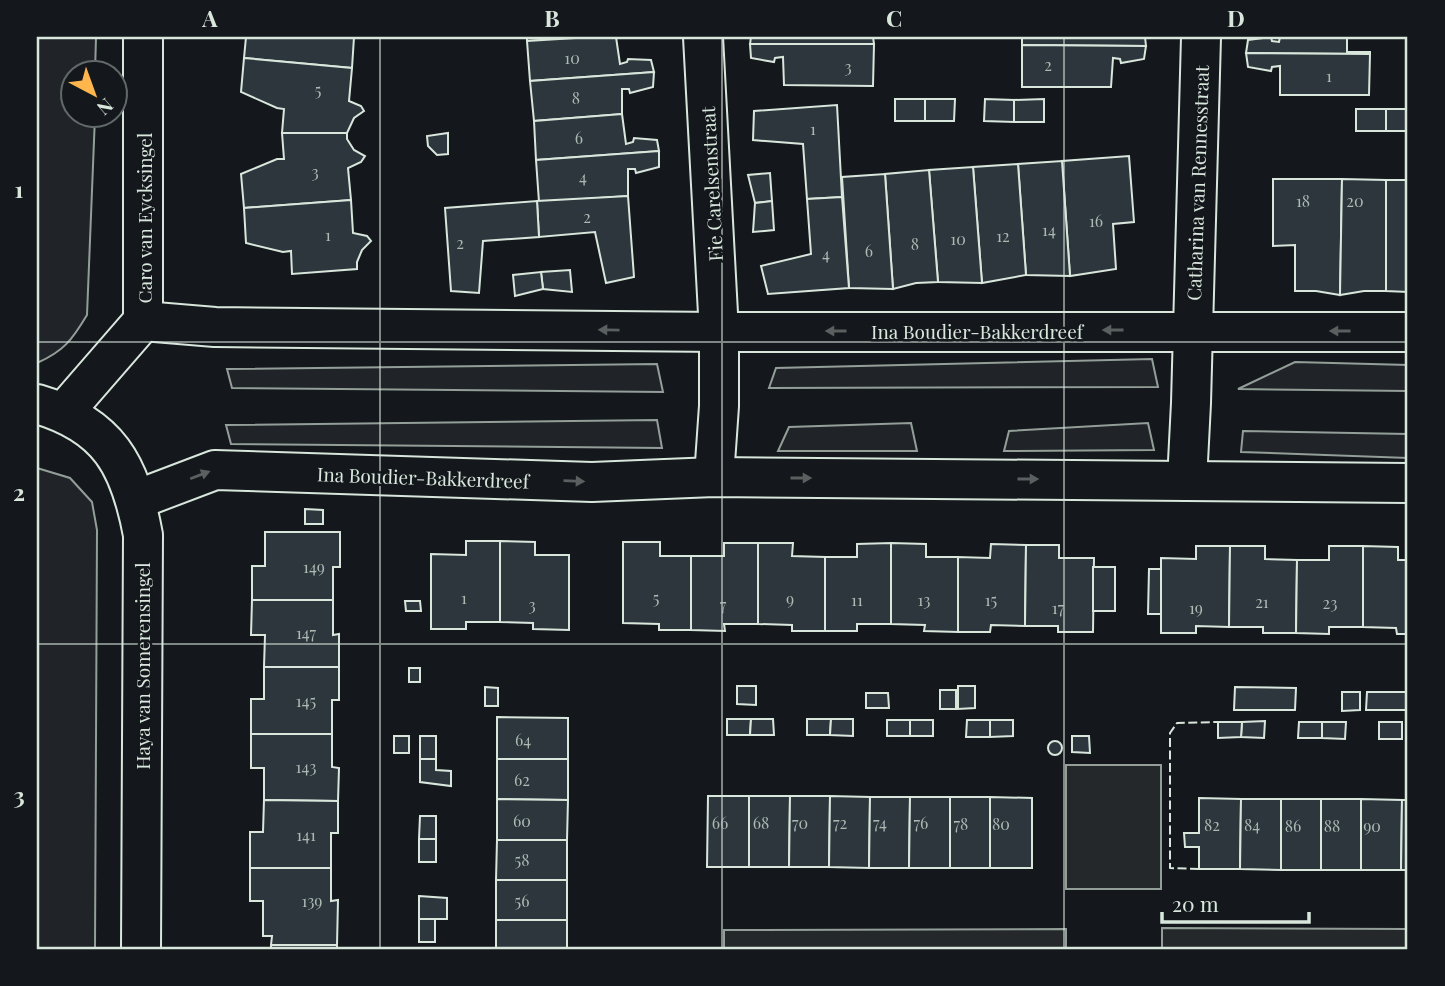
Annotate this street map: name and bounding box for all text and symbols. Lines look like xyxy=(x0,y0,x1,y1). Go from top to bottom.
text: A xyxy=(201,2,218,33)
text: B xyxy=(544,2,560,33)
text: C xyxy=(886,2,902,33)
text: D xyxy=(1227,2,1245,33)
house number: 10 xyxy=(564,47,580,68)
house number: 2 xyxy=(1044,54,1052,75)
house number: 3 xyxy=(844,56,852,77)
north arrow xyxy=(60,60,130,130)
street label: Catharina van Rennesstraat xyxy=(1180,65,1214,301)
house number: 1 xyxy=(1326,65,1332,86)
house number: 5 xyxy=(315,79,321,100)
house number: 8 xyxy=(572,87,580,108)
text: N xyxy=(92,93,120,122)
street label: Fie Carelsenstraat xyxy=(694,106,728,262)
house number: 1 xyxy=(810,118,816,139)
house number: 6 xyxy=(575,127,583,148)
street label: Caro van Eycksingel xyxy=(131,132,157,303)
house number: 3 xyxy=(311,161,319,182)
house number: 4 xyxy=(579,166,587,187)
text: 1 xyxy=(15,173,24,204)
house number: 18 xyxy=(1296,190,1310,211)
house number: 20 xyxy=(1346,190,1364,211)
house number: 2 xyxy=(583,206,591,227)
house number: 16 xyxy=(1089,210,1103,231)
house number: 14 xyxy=(1042,219,1056,240)
house number: 1 xyxy=(325,224,331,245)
house number: 12 xyxy=(996,225,1010,246)
house number: 10 xyxy=(950,228,966,249)
house number: 2 xyxy=(456,232,464,253)
house number: 8 xyxy=(911,233,919,254)
house number: 6 xyxy=(865,240,873,261)
house number: 4 xyxy=(822,243,830,264)
street label: Ina Boudier-Bakkerdreef xyxy=(871,318,1085,344)
one-way arrow xyxy=(597,324,619,336)
one-way arrow xyxy=(1101,324,1123,336)
one-way arrow xyxy=(825,325,847,337)
one-way arrow xyxy=(1329,325,1351,337)
street label: Ina Boudier-Bakkerdreef xyxy=(317,460,531,494)
one-way arrow xyxy=(190,470,211,481)
one-way arrow xyxy=(790,472,812,484)
one-way arrow xyxy=(1018,473,1040,485)
text: 2 xyxy=(13,476,25,507)
one-way arrow xyxy=(563,476,585,487)
house number: 149 xyxy=(303,556,325,577)
street label: Haya van Somerensingel xyxy=(129,562,155,770)
house number: 1 xyxy=(461,587,467,608)
house number: 5 xyxy=(653,587,659,608)
house number: 9 xyxy=(786,588,794,609)
house number: 11 xyxy=(851,589,863,610)
house number: 13 xyxy=(918,589,930,610)
house number: 15 xyxy=(985,589,997,610)
house number: 21 xyxy=(1255,591,1269,612)
house number: 23 xyxy=(1323,592,1337,613)
house number: 3 xyxy=(528,594,536,615)
house number: 7 xyxy=(720,594,727,615)
house number: 17 xyxy=(1052,597,1065,618)
house number: 19 xyxy=(1189,597,1203,618)
house number: 147 xyxy=(296,622,317,643)
house number: 145 xyxy=(296,690,316,711)
house number: 64 xyxy=(515,729,531,750)
house number: 143 xyxy=(296,756,316,777)
house number: 62 xyxy=(514,769,530,790)
text: 3 xyxy=(13,779,25,810)
house number: 60 xyxy=(513,810,531,831)
house number: 66 xyxy=(712,812,728,833)
house number: 68 xyxy=(753,812,769,833)
house number: 70 xyxy=(792,812,808,833)
house number: 72 xyxy=(833,812,847,833)
house number: 74 xyxy=(873,812,887,833)
house number: 76 xyxy=(914,812,928,833)
house number: 78 xyxy=(954,813,968,834)
house number: 80 xyxy=(992,813,1010,834)
house number: 82 xyxy=(1204,814,1220,835)
house number: 84 xyxy=(1244,814,1260,835)
house number: 86 xyxy=(1285,815,1301,836)
house number: 88 xyxy=(1324,815,1340,836)
house number: 90 xyxy=(1363,815,1381,836)
house number: 141 xyxy=(296,824,316,845)
house number: 58 xyxy=(515,849,529,870)
scale bar xyxy=(1162,881,1308,925)
text: 20 m xyxy=(1172,889,1219,917)
house number: 139 xyxy=(301,890,323,911)
house number: 56 xyxy=(515,890,529,911)

